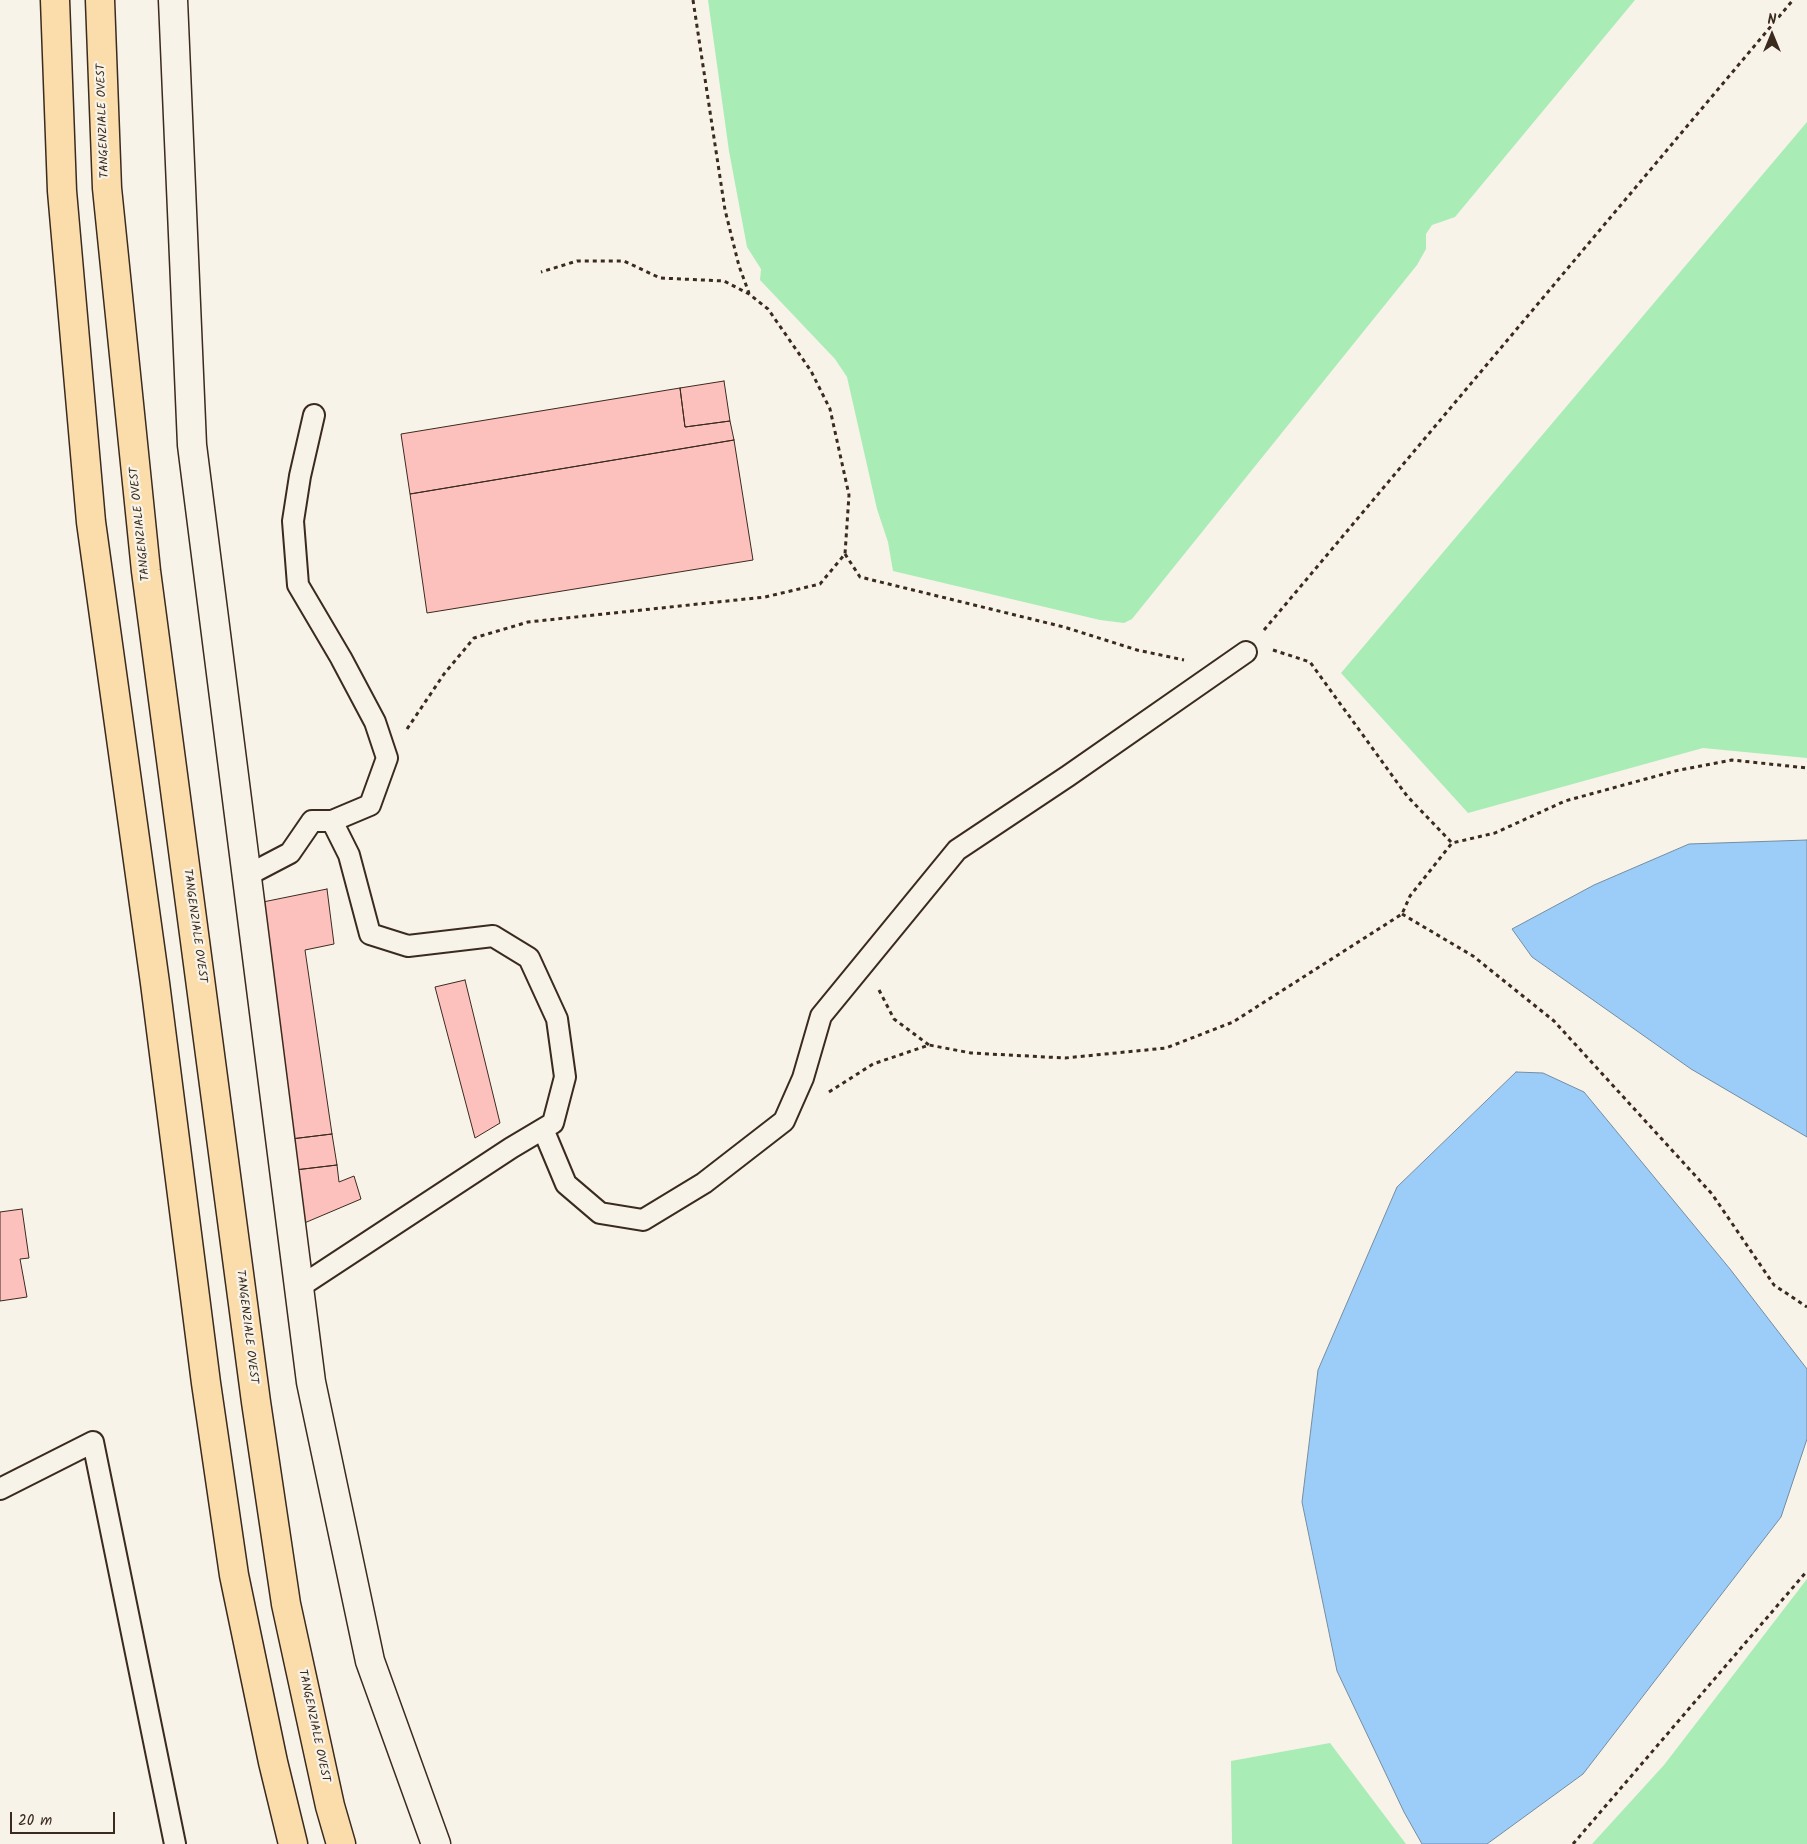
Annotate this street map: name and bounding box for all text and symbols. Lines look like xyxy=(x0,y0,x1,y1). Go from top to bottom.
text: N xyxy=(1768,9,1776,31)
north arrow xyxy=(1747,10,1797,60)
street label: TANGENZIALE OVEST xyxy=(95,63,113,179)
street label: TANGENZIALE OVEST xyxy=(128,466,154,582)
street label: TANGENZIALE OVEST xyxy=(179,868,209,984)
street label: TANGENZIALE OVEST xyxy=(232,1269,260,1385)
street label: TANGENZIALE OVEST xyxy=(294,1668,332,1784)
scale bar xyxy=(12,1802,118,1834)
text: 20 m xyxy=(18,1809,52,1833)

